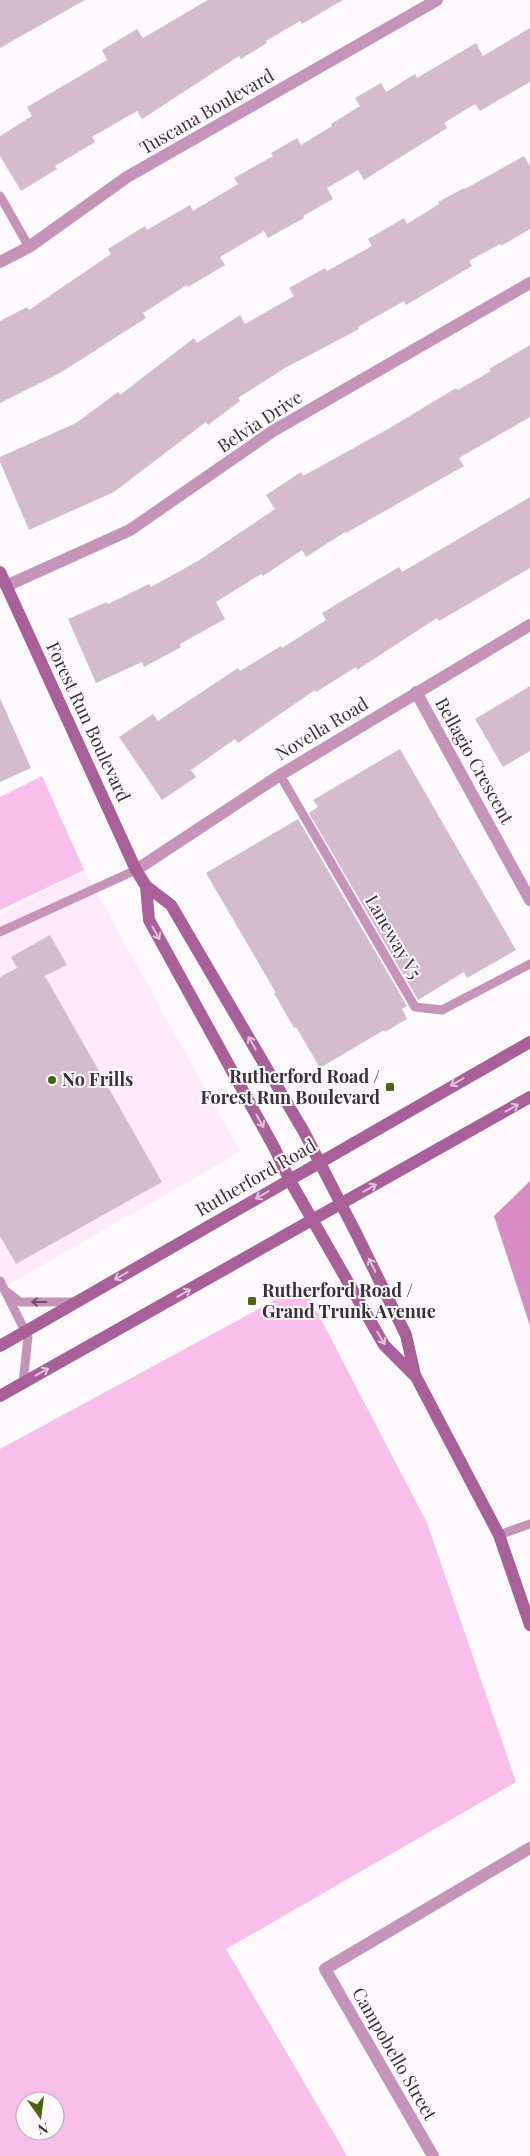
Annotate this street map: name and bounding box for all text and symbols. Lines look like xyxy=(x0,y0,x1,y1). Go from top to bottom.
street label: Tuscana Boulevard xyxy=(135,63,279,159)
street label: Belvia Drive xyxy=(212,385,307,458)
street label: Forest Run Boulevard xyxy=(41,638,137,806)
street label: Novella Road xyxy=(271,691,373,765)
street label: Bellagio Crescent xyxy=(430,693,520,828)
street label: Laneway V5 xyxy=(360,890,428,983)
one-way arrow xyxy=(151,925,161,940)
one-way arrow xyxy=(247,1036,257,1051)
place label: Rutherford Road / Forest Run Boulevard xyxy=(200,1064,380,1109)
place label: No Frills xyxy=(62,1067,133,1091)
marker: No Frills xyxy=(46,1074,58,1086)
one-way arrow xyxy=(450,1078,464,1088)
marker: Rutherford Road / Forest Run Boulevard xyxy=(384,1081,396,1093)
one-way arrow xyxy=(504,1102,518,1112)
one-way arrow xyxy=(255,1114,265,1128)
street label: Rutherford Road xyxy=(191,1133,321,1221)
one-way arrow xyxy=(363,1182,377,1192)
one-way arrow xyxy=(255,1190,269,1200)
one-way arrow xyxy=(367,1258,377,1273)
one-way arrow xyxy=(114,1272,129,1281)
place label: Rutherford Road / Grand Trunk Avenue xyxy=(262,1278,436,1323)
one-way arrow xyxy=(176,1287,191,1297)
marker: Rutherford Road / Grand Trunk Avenue xyxy=(246,1295,258,1307)
one-way arrow xyxy=(31,1297,47,1307)
one-way arrow xyxy=(376,1331,386,1345)
one-way arrow xyxy=(35,1367,49,1377)
street label: Campobello Street xyxy=(347,1983,443,2125)
north arrow xyxy=(15,2091,65,2141)
text: N xyxy=(36,2119,50,2140)

